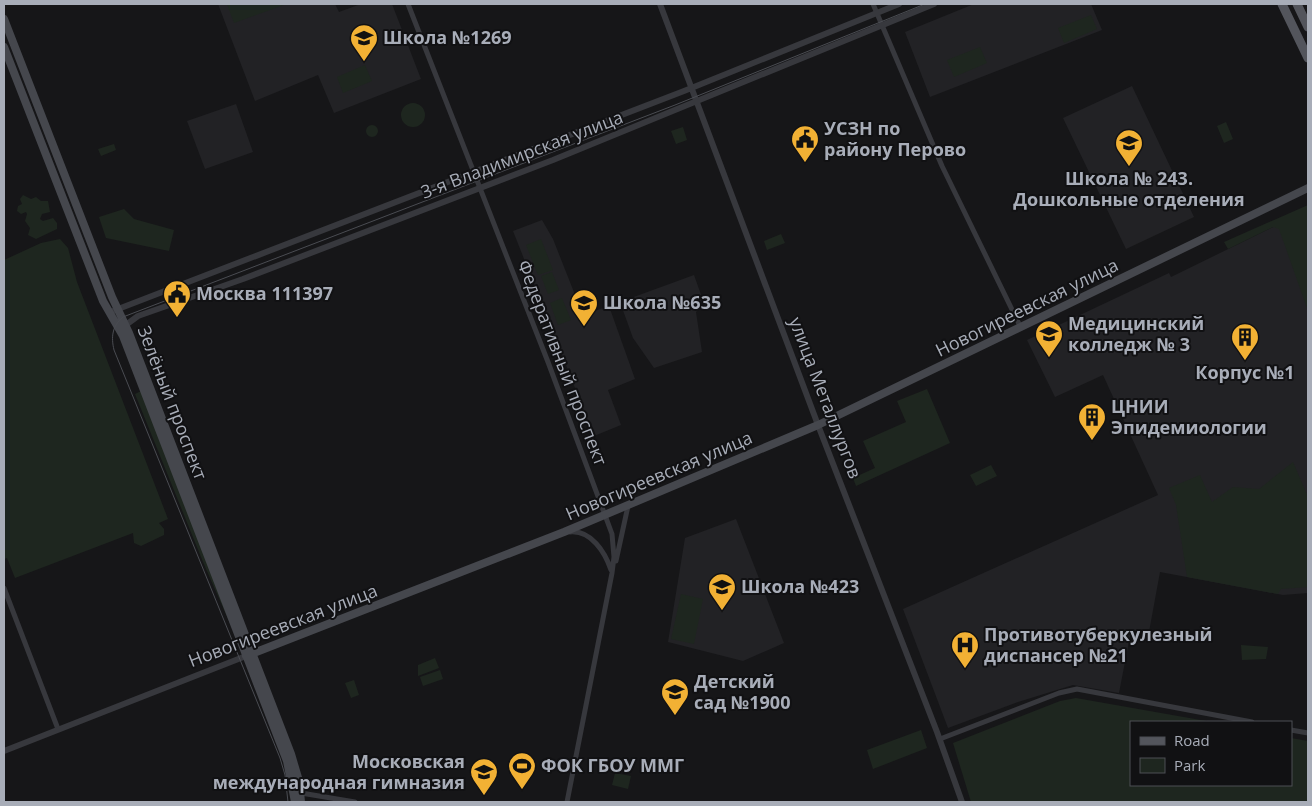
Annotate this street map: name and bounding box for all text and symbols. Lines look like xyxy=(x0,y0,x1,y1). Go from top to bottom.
school or university icon: Школа №1269 xyxy=(349,23,379,62)
place label: Школа №1269 xyxy=(383,25,512,49)
street label: 3-я Владимирская улица xyxy=(417,104,626,204)
place label: УСЗН по району Перово xyxy=(824,116,966,161)
public building icon: УСЗН по району Перово xyxy=(790,124,820,163)
school or university icon: Школа № 243. Дошкольные отделения xyxy=(1114,128,1144,167)
place label: Школа № 243. Дошкольные отделения xyxy=(1013,166,1245,211)
street label: Новогиреевская улица xyxy=(931,252,1122,362)
street label: Федеративный проспект xyxy=(513,257,613,469)
public building icon: Москва 111397 xyxy=(162,279,192,318)
place label: Москва 111397 xyxy=(196,281,333,305)
school or university icon: Школа №635 xyxy=(569,288,599,327)
place label: Школа №635 xyxy=(603,290,721,314)
place label: Медицинский колледж № 3 xyxy=(1068,311,1204,356)
street label: улица Металлургов xyxy=(784,313,868,482)
school or university icon: Медицинский колледж № 3 xyxy=(1034,319,1064,358)
street label: Зелёный проспект xyxy=(133,322,214,484)
building icon: Корпус №1 xyxy=(1230,322,1260,361)
place label: Корпус №1 xyxy=(1195,360,1295,384)
place label: ЦНИИ Эпидемиологии xyxy=(1111,394,1267,439)
building icon: ЦНИИ Эпидемиологии xyxy=(1077,402,1107,441)
street label: Новогиреевская улица xyxy=(562,425,756,525)
school or university icon: Школа №423 xyxy=(707,572,737,611)
place label: Школа №423 xyxy=(741,574,859,598)
street label: Новогиреевская улица xyxy=(185,578,381,672)
place label: Противотуберкулезный диспансер №21 xyxy=(984,622,1213,667)
hospital icon: Противотуберкулезный диспансер №21 xyxy=(950,630,980,669)
place label: Детский сад №1900 xyxy=(694,669,790,714)
school or university icon: Детский сад №1900 xyxy=(660,677,690,716)
legend xyxy=(1130,721,1292,786)
text: Road xyxy=(1174,730,1210,750)
place label: Московская международная гимназия xyxy=(213,749,465,794)
sports icon: ФОК ГБОУ ММГ xyxy=(507,751,537,790)
place label: ФОК ГБОУ ММГ xyxy=(541,753,684,777)
text: Park xyxy=(1174,755,1205,775)
school or university icon: Московская международная гимназия xyxy=(469,757,499,796)

